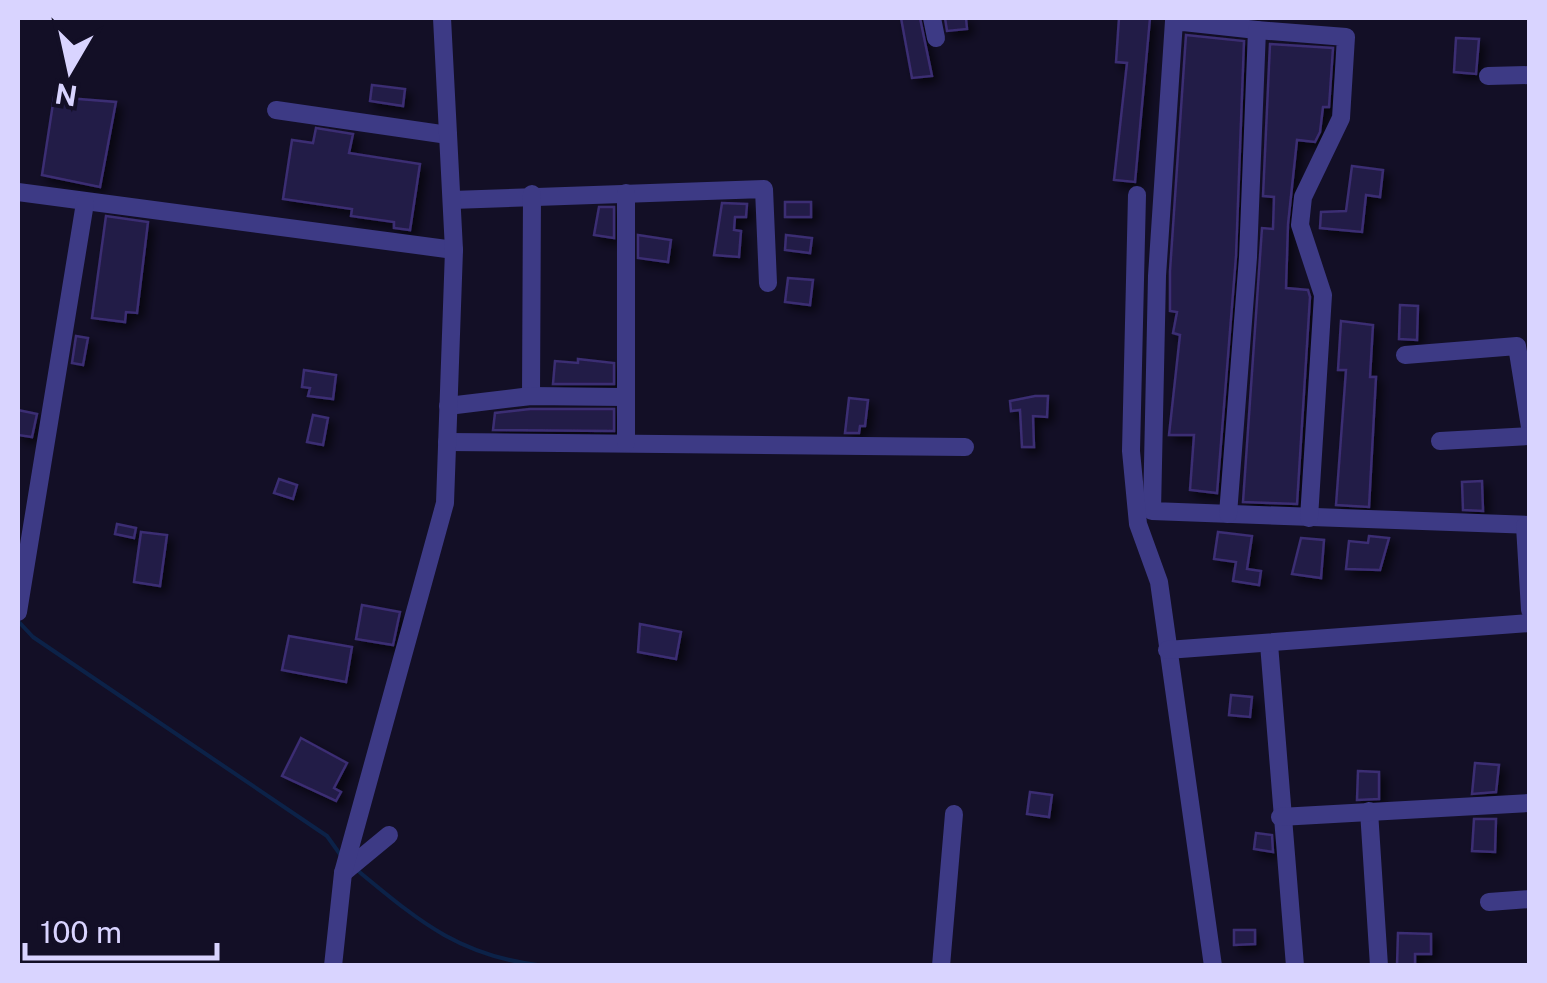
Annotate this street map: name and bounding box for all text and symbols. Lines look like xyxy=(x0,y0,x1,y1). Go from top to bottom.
north arrow xyxy=(20,20,120,120)
text: N xyxy=(53,77,79,113)
scale bar xyxy=(25,898,218,960)
text: 100 m xyxy=(40,914,122,950)

